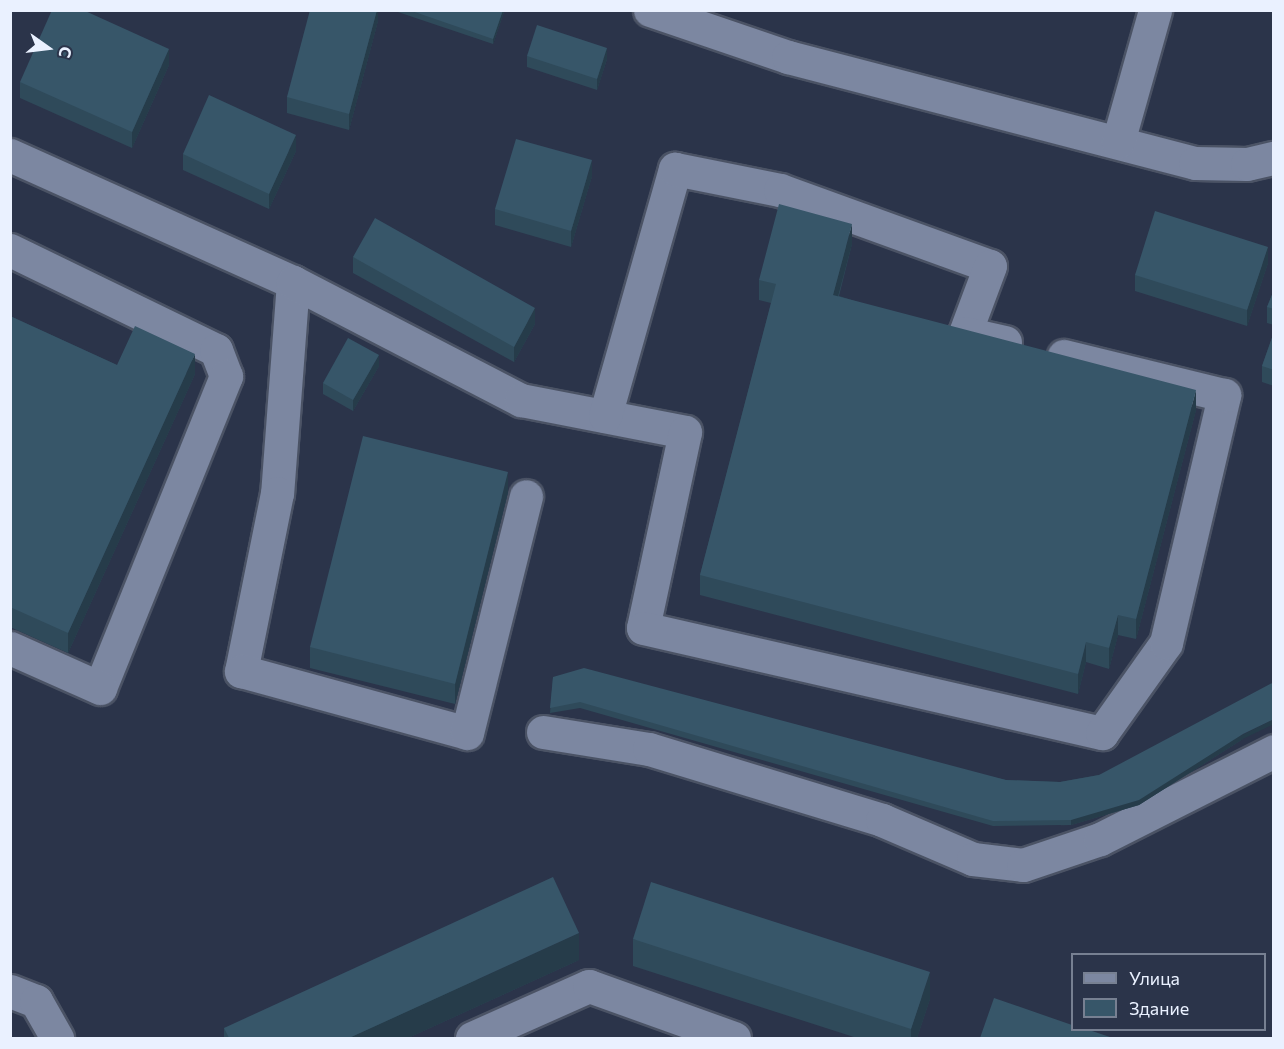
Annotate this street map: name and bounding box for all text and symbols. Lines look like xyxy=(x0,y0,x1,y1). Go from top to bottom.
north arrow xyxy=(18,18,78,78)
text: С xyxy=(55,45,76,60)
legend xyxy=(1071,953,1266,1031)
text: Улица xyxy=(1129,967,1180,989)
text: Здание xyxy=(1129,997,1189,1019)

